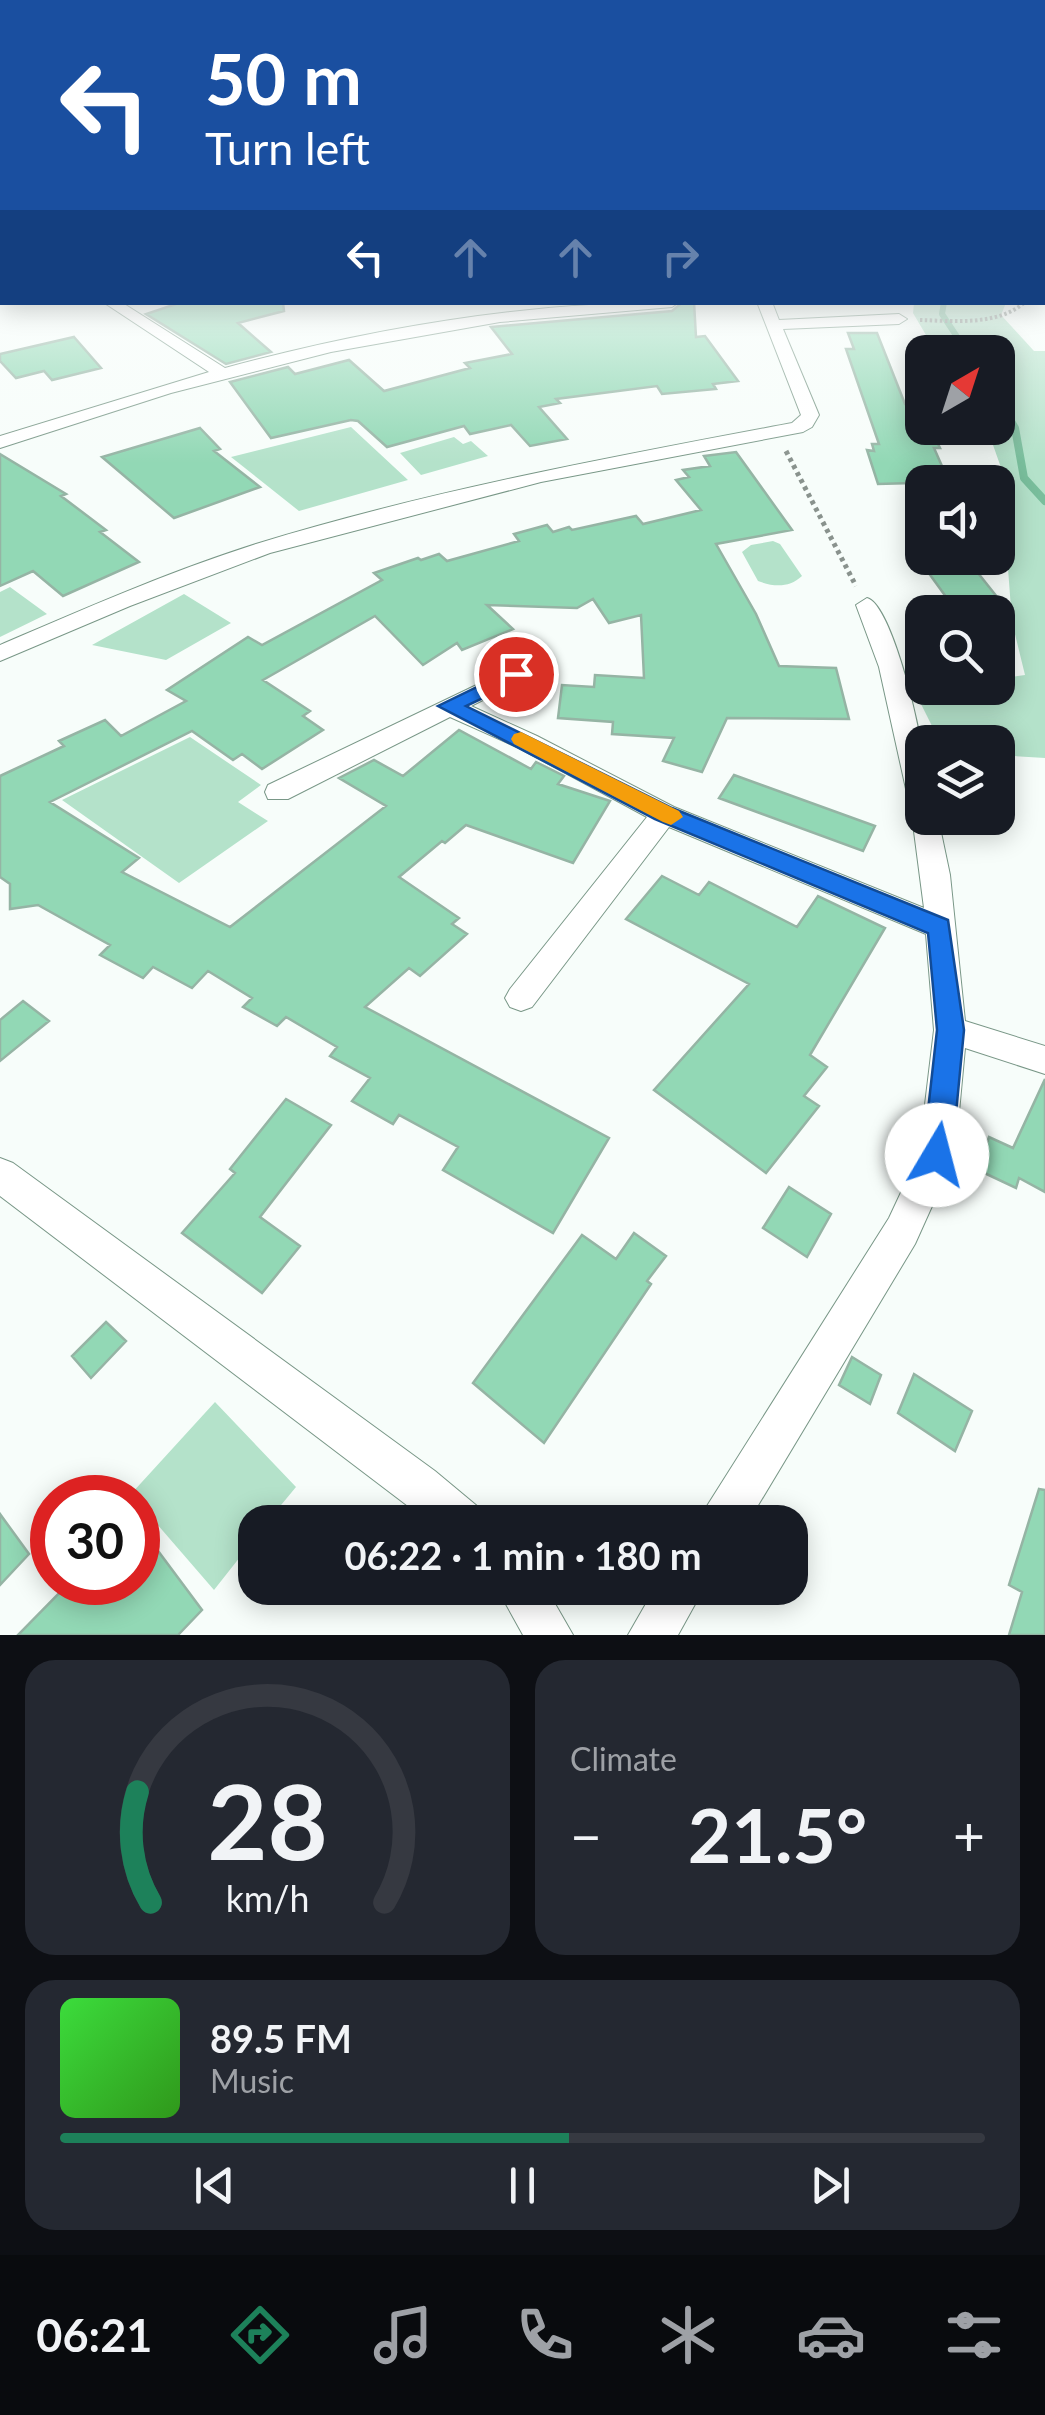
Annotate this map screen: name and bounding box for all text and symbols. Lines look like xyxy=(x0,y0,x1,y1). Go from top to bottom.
text: 50 m xyxy=(205,36,362,120)
icon: left xyxy=(40,40,170,170)
text: Turn left xyxy=(205,121,370,175)
icon: left xyxy=(338,230,393,285)
icon: ahead xyxy=(443,230,498,285)
icon: ahead xyxy=(548,230,603,285)
icon: right xyxy=(653,230,708,285)
north arrow xyxy=(905,335,1015,445)
map controls xyxy=(905,335,1015,835)
button: sound xyxy=(905,465,1015,575)
button: search xyxy=(905,595,1015,705)
pin xyxy=(474,632,559,717)
icon: arrive xyxy=(489,647,544,702)
button: layers xyxy=(905,725,1015,835)
position arrow xyxy=(885,1103,989,1207)
speed limit sign: 30 xyxy=(30,1475,160,1605)
text: 06:22 · 1 min · 180 m xyxy=(344,1532,702,1578)
text: Climate xyxy=(570,1739,677,1778)
text: 28 xyxy=(207,1757,328,1882)
text: 21.5° xyxy=(688,1789,867,1879)
text: − xyxy=(570,1802,602,1868)
text: + xyxy=(953,1802,985,1868)
text: km/h xyxy=(226,1877,309,1920)
text: 89.5 FM xyxy=(210,2015,352,2061)
text: Music xyxy=(210,2061,294,2100)
icon: previous xyxy=(187,2158,242,2213)
icon: pause xyxy=(495,2158,550,2213)
icon: next xyxy=(803,2158,858,2213)
icon: directions xyxy=(225,2300,295,2370)
icon: music xyxy=(368,2300,438,2370)
icon: phone xyxy=(510,2300,580,2370)
icon: climate xyxy=(653,2300,723,2370)
icon: car xyxy=(796,2300,866,2370)
icon: filters xyxy=(939,2300,1009,2370)
text: 06:21 xyxy=(36,2308,152,2362)

